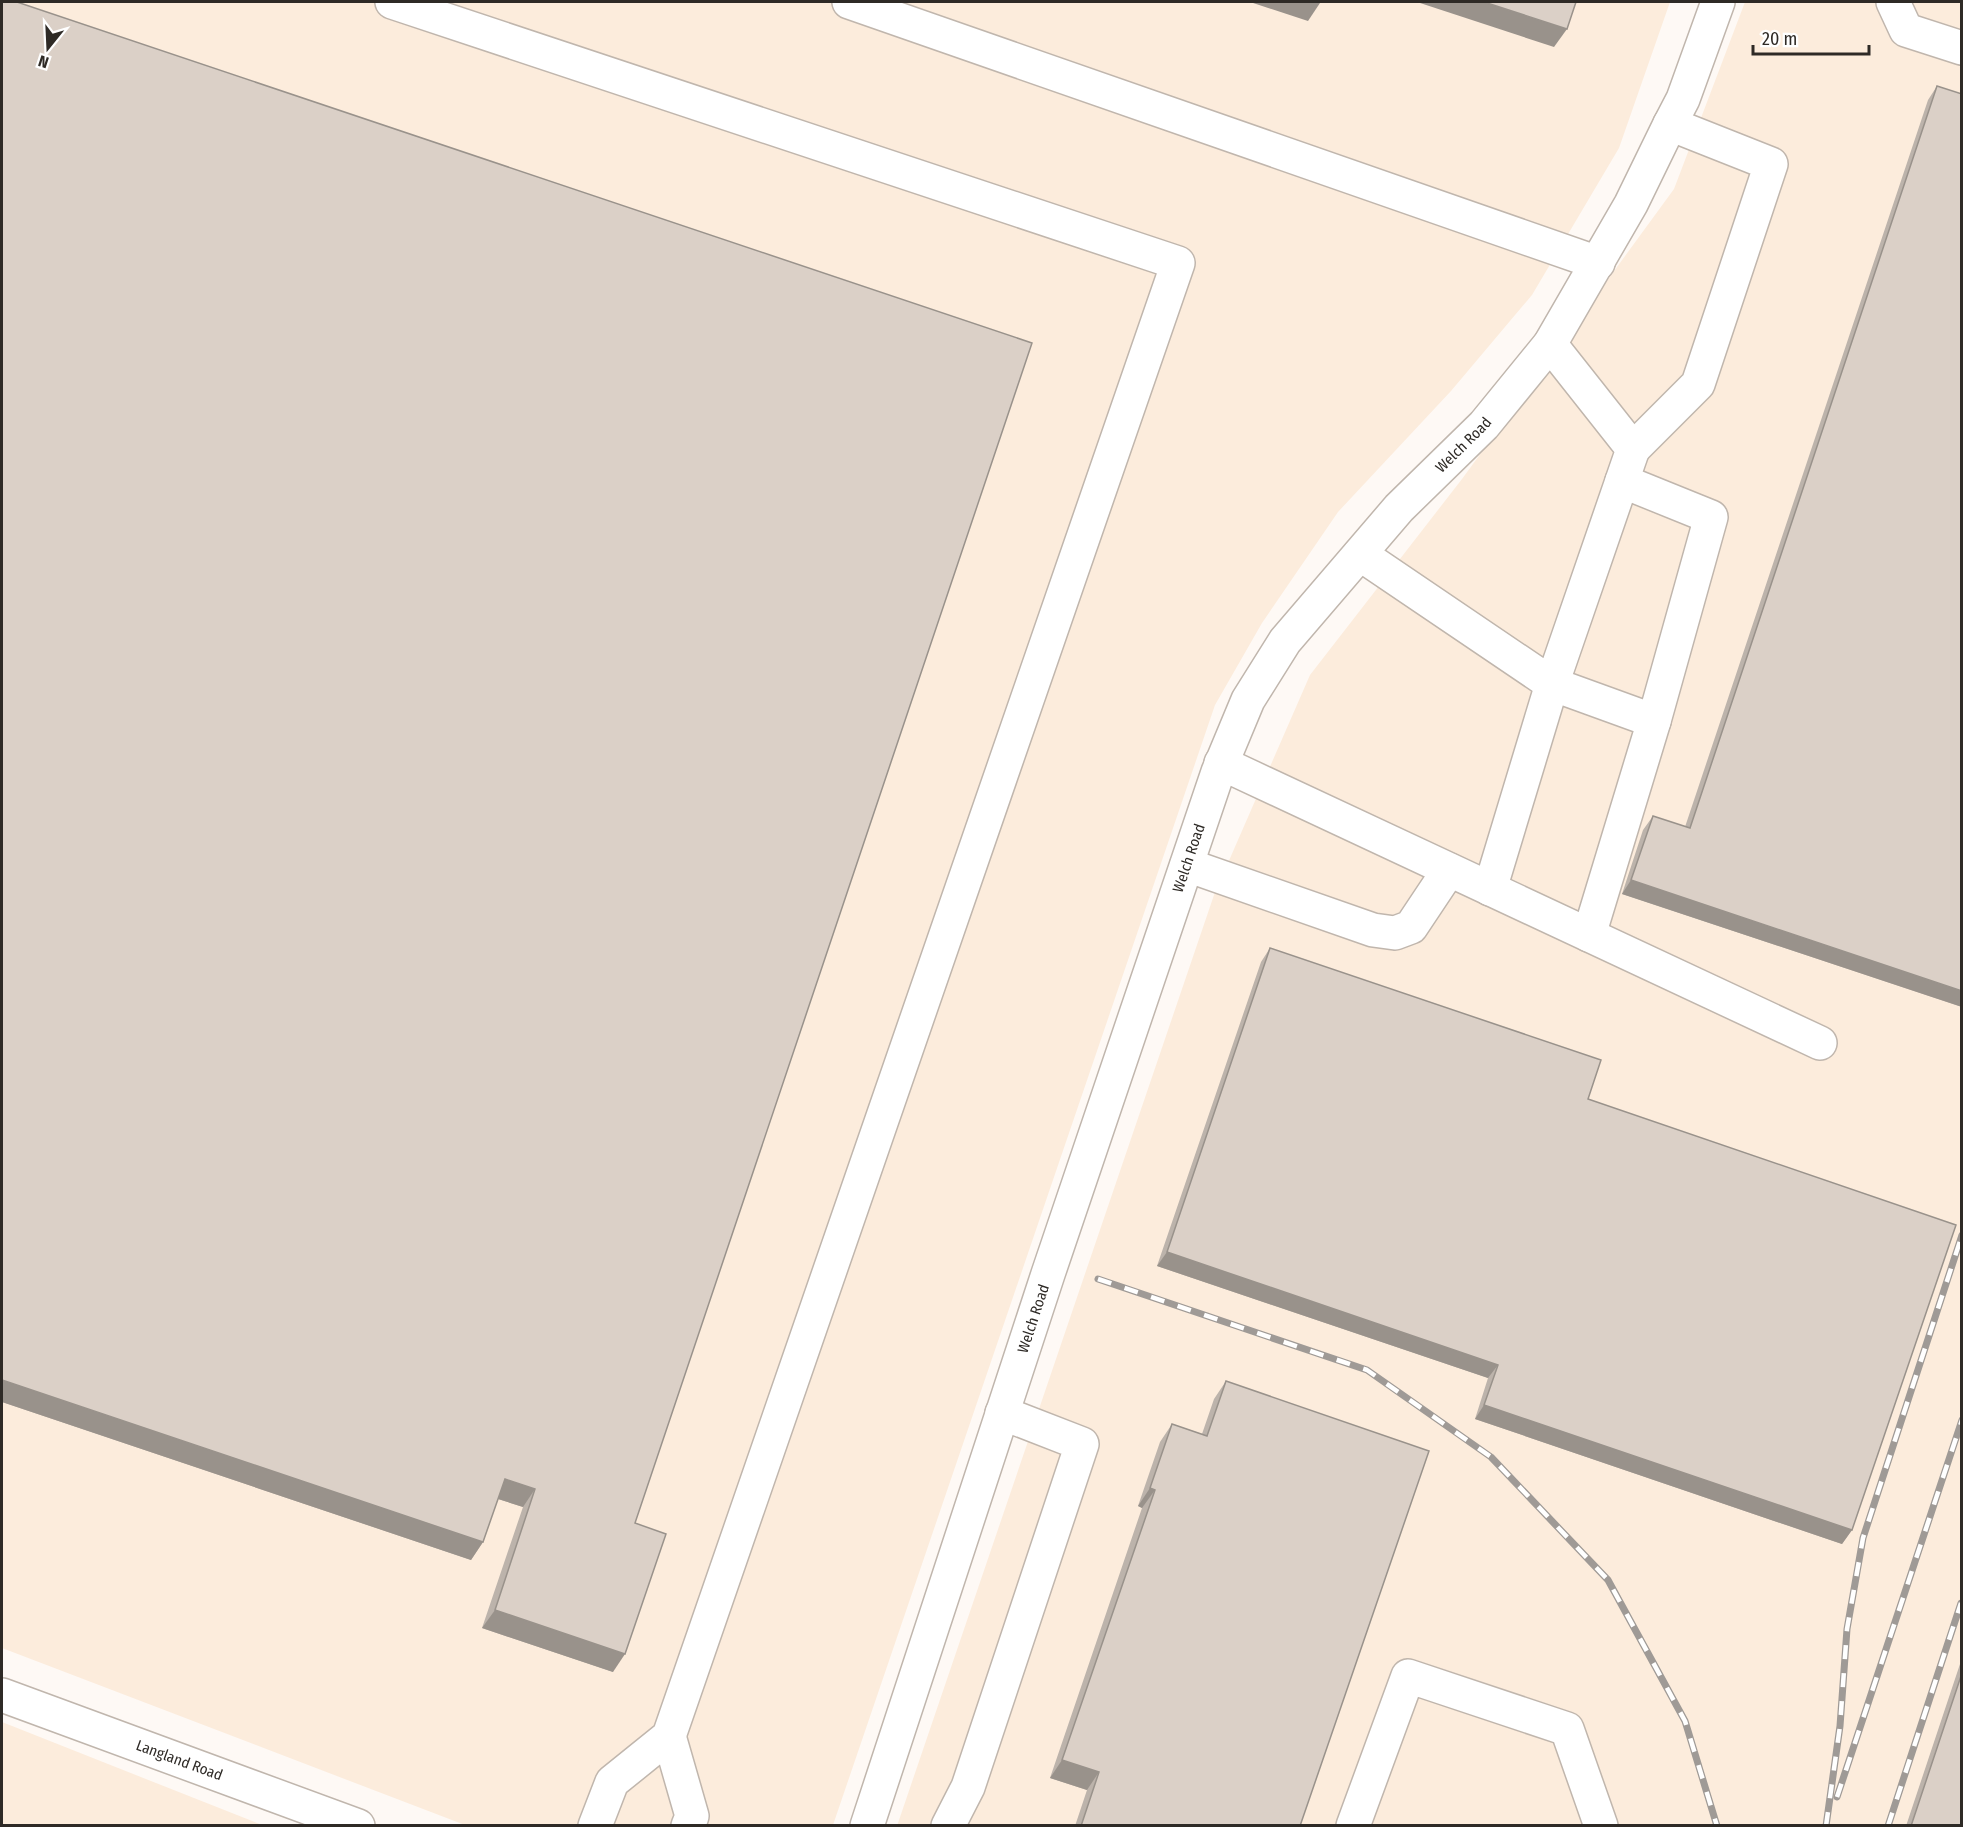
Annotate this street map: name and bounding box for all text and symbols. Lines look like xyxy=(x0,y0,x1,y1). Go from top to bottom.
north arrow xyxy=(18,18,78,78)
scale bar xyxy=(1753,18,1868,56)
text: 20 m xyxy=(1762,28,1797,50)
text: N xyxy=(36,51,51,72)
street label: Welch Road xyxy=(1432,414,1495,476)
street label: Welch Road xyxy=(1169,821,1209,895)
street label: Welch Road xyxy=(1014,1282,1053,1355)
street label: Langland Road xyxy=(134,1736,225,1784)

